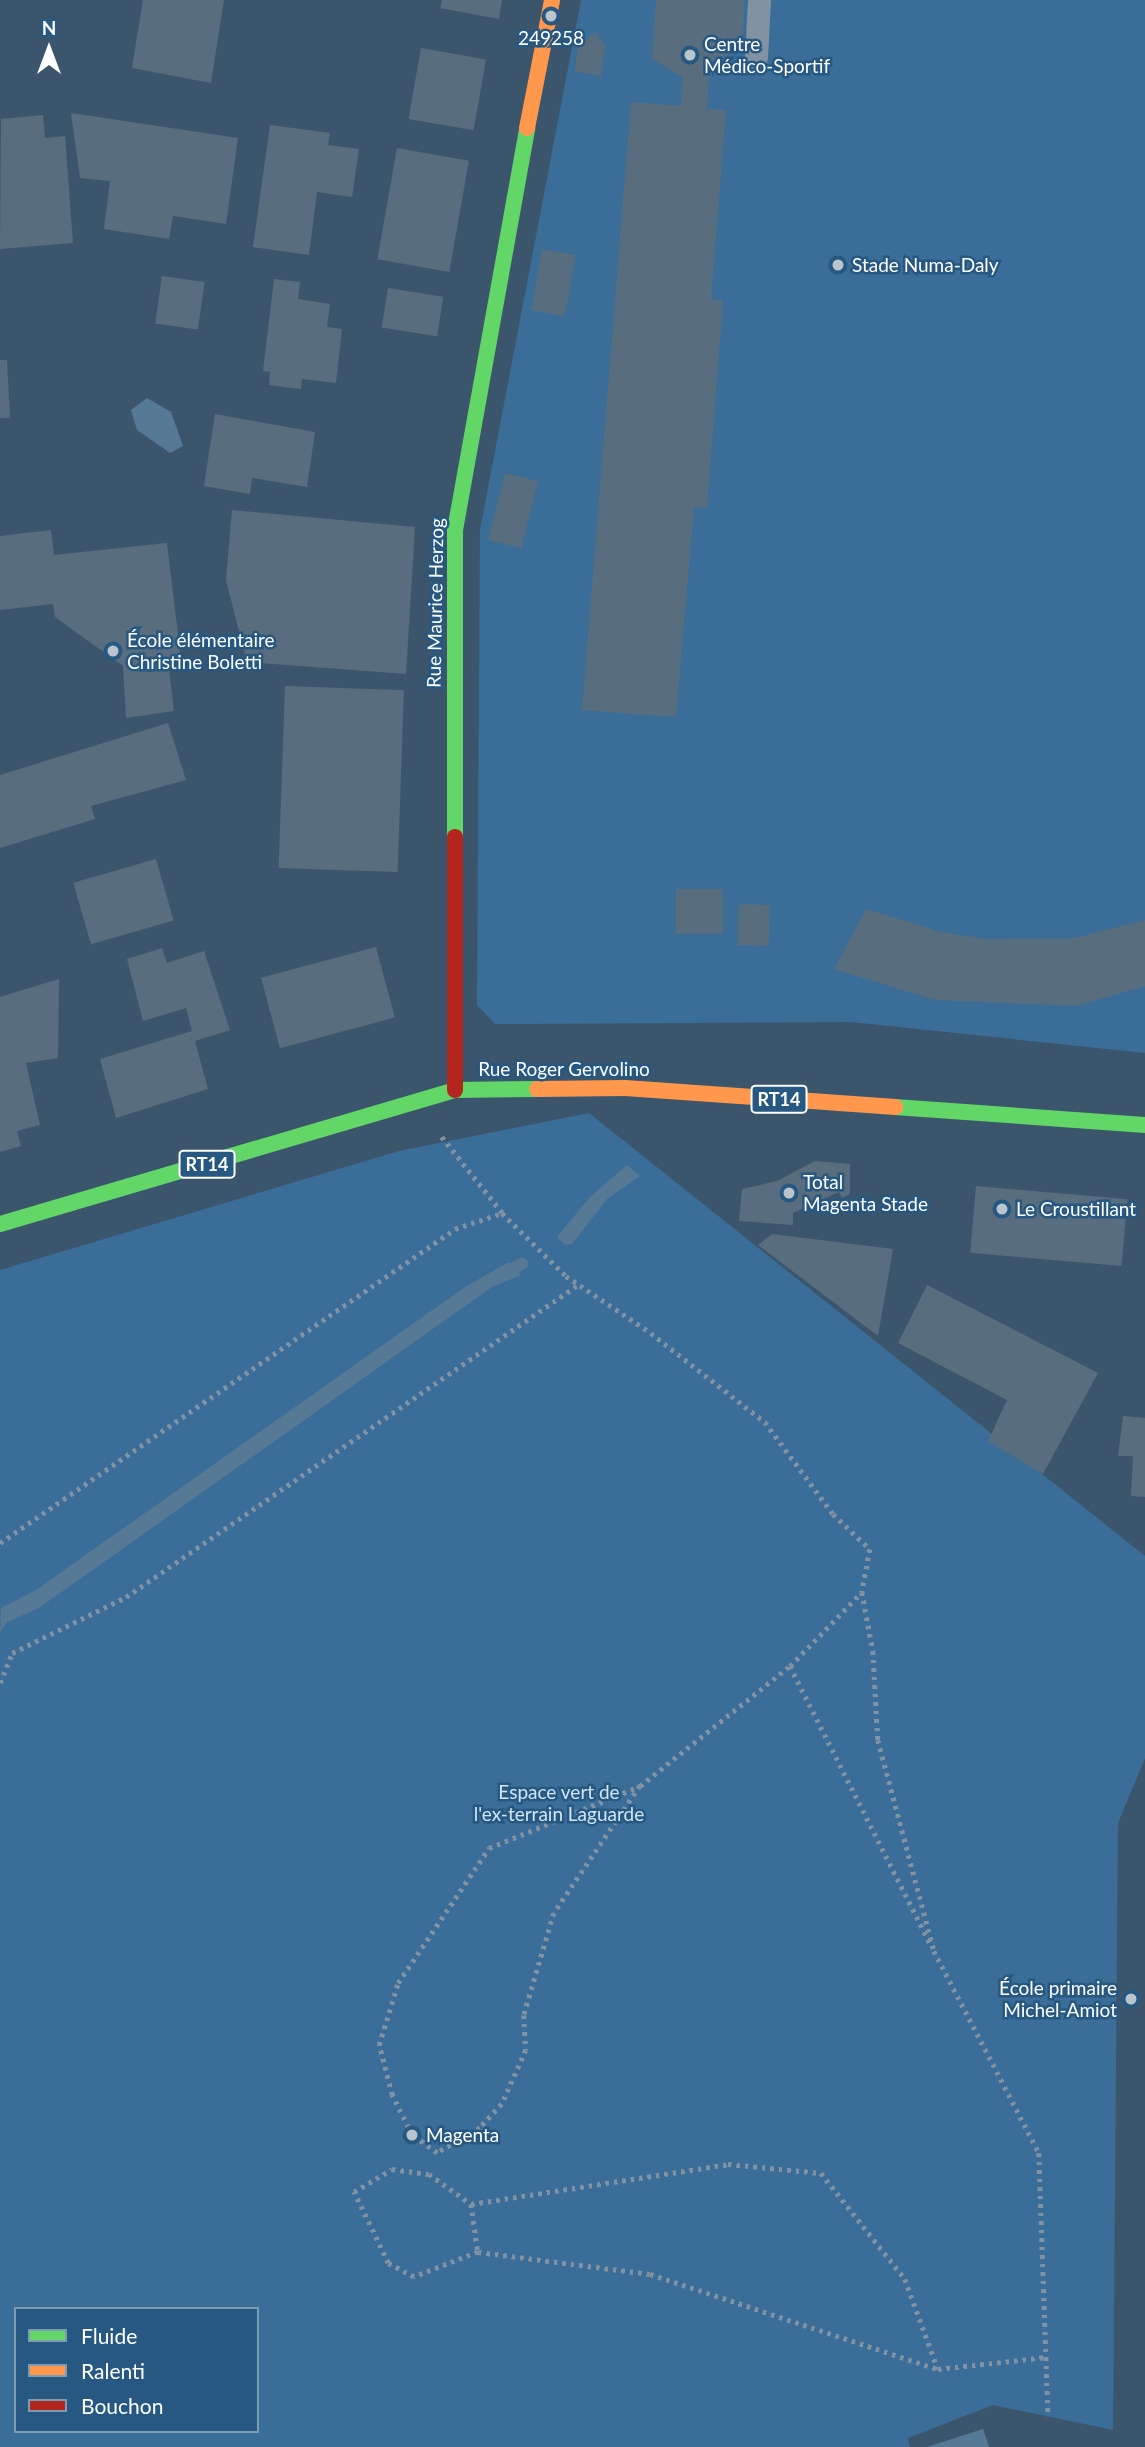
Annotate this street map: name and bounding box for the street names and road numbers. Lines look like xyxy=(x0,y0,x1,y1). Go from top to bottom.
street label: Rue Maurice Herzog xyxy=(422,518,448,688)
street label: Rue Roger Gervolino xyxy=(478,1058,650,1080)
road number: RT14 xyxy=(749,1084,809,1114)
road number: RT14 xyxy=(177,1149,237,1178)

